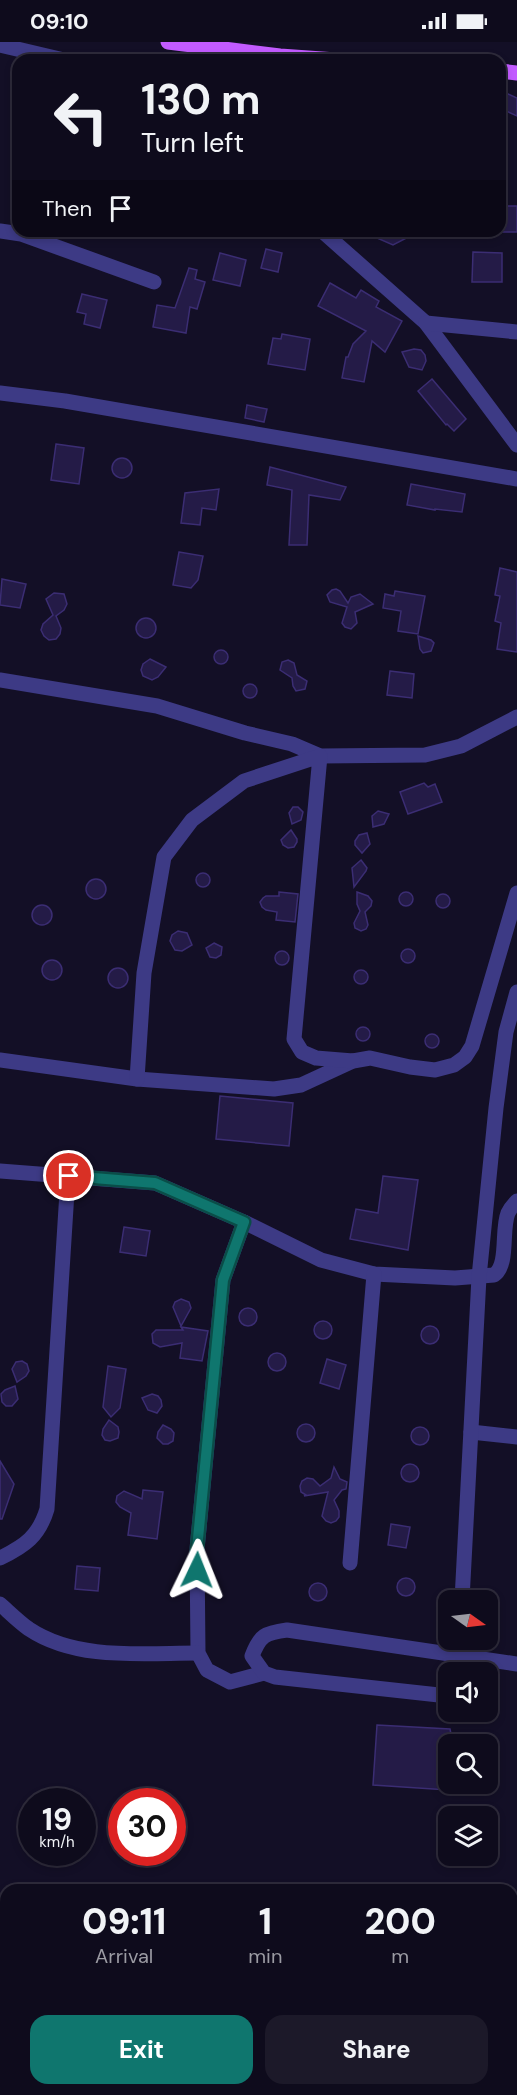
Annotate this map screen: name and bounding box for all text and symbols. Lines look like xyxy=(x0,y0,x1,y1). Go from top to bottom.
text: 09:10 xyxy=(30,7,89,36)
text: 130 m xyxy=(141,72,261,127)
icon: left xyxy=(42,78,120,156)
text: Turn left xyxy=(141,125,244,160)
icon: arrive xyxy=(104,192,137,225)
text: Then xyxy=(42,194,92,223)
pin xyxy=(43,1150,94,1201)
icon: arrive xyxy=(52,1159,85,1192)
position arrow xyxy=(165,1538,229,1602)
north arrow xyxy=(438,1590,498,1650)
map controls xyxy=(438,1590,498,1866)
button: sound xyxy=(438,1662,498,1722)
button: search xyxy=(438,1734,498,1794)
speed limit sign: 30 xyxy=(108,1788,186,1866)
text: 19 xyxy=(42,1800,72,1839)
button: layers xyxy=(438,1806,498,1866)
text: km/h xyxy=(39,1832,75,1852)
text: 09:11 xyxy=(82,1898,166,1945)
text: 1 xyxy=(259,1898,272,1945)
text: 200 xyxy=(364,1898,436,1945)
text: Arrival xyxy=(95,1943,153,1969)
text: min xyxy=(248,1943,282,1969)
text: m xyxy=(391,1943,409,1969)
button: Exit xyxy=(30,2015,253,2084)
button: Share xyxy=(265,2015,488,2084)

